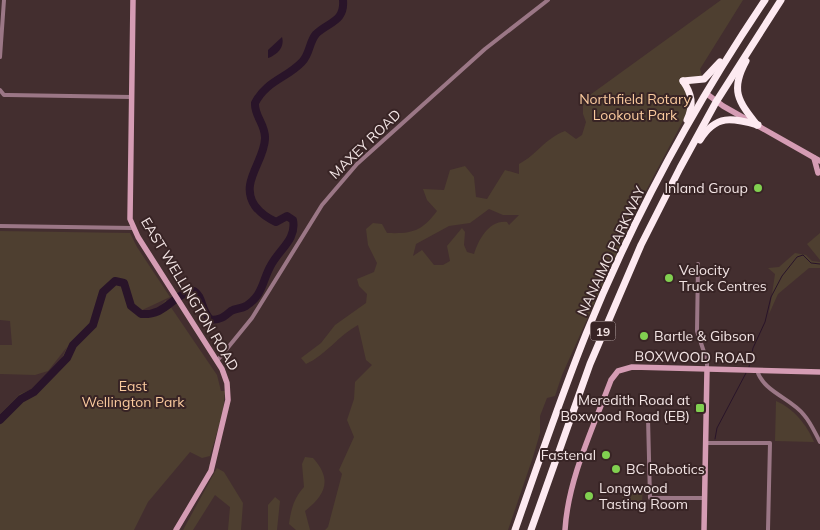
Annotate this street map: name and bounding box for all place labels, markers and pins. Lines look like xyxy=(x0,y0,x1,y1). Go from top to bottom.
place label: Inland Group xyxy=(664,179,748,197)
marker: Inland Group xyxy=(752,182,764,194)
place label: Velocity Truck Centres xyxy=(679,261,767,295)
marker: Velocity Truck Centres xyxy=(663,272,675,284)
place label: Bartle & Gibson xyxy=(654,327,755,345)
marker: Bartle & Gibson xyxy=(638,330,650,342)
place label: Meredith Road at Boxwood Road (EB) xyxy=(561,391,690,425)
marker: Meredith Road at Boxwood Road (EB) xyxy=(694,402,706,414)
place label: Fastenal xyxy=(541,446,596,464)
marker: Fastenal xyxy=(600,449,612,461)
place label: BC Robotics xyxy=(626,460,705,478)
marker: BC Robotics xyxy=(610,463,622,475)
place label: Longwood Tasting Room xyxy=(599,479,688,513)
marker: Longwood Tasting Room xyxy=(583,490,595,502)

